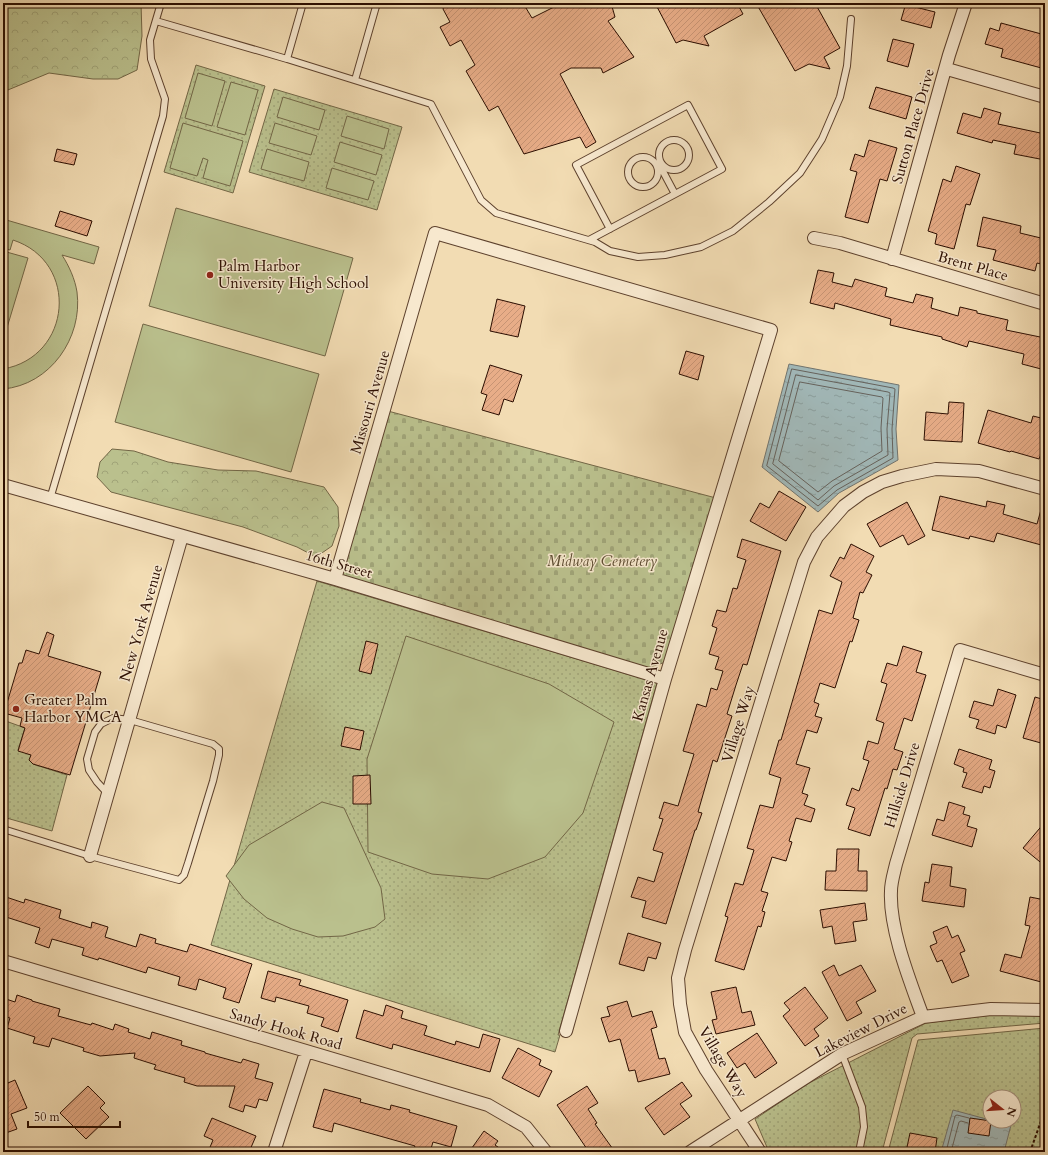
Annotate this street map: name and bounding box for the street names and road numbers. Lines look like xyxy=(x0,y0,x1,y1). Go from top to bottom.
street label: Sutton Place Drive xyxy=(887,66,939,186)
street label: Brent Place xyxy=(935,246,1011,286)
street label: Missouri Avenue xyxy=(346,348,394,456)
street label: 16th Street xyxy=(303,545,375,583)
street label: New York Avenue xyxy=(115,562,167,684)
street label: Kansas Avenue xyxy=(627,626,673,724)
street label: Village Way xyxy=(717,683,759,765)
street label: Hillside Drive xyxy=(879,739,925,830)
street label: Lakeview Drive xyxy=(811,998,911,1062)
street label: Sandy Hook Road xyxy=(227,1003,345,1055)
street label: Village Way xyxy=(694,1023,752,1101)

